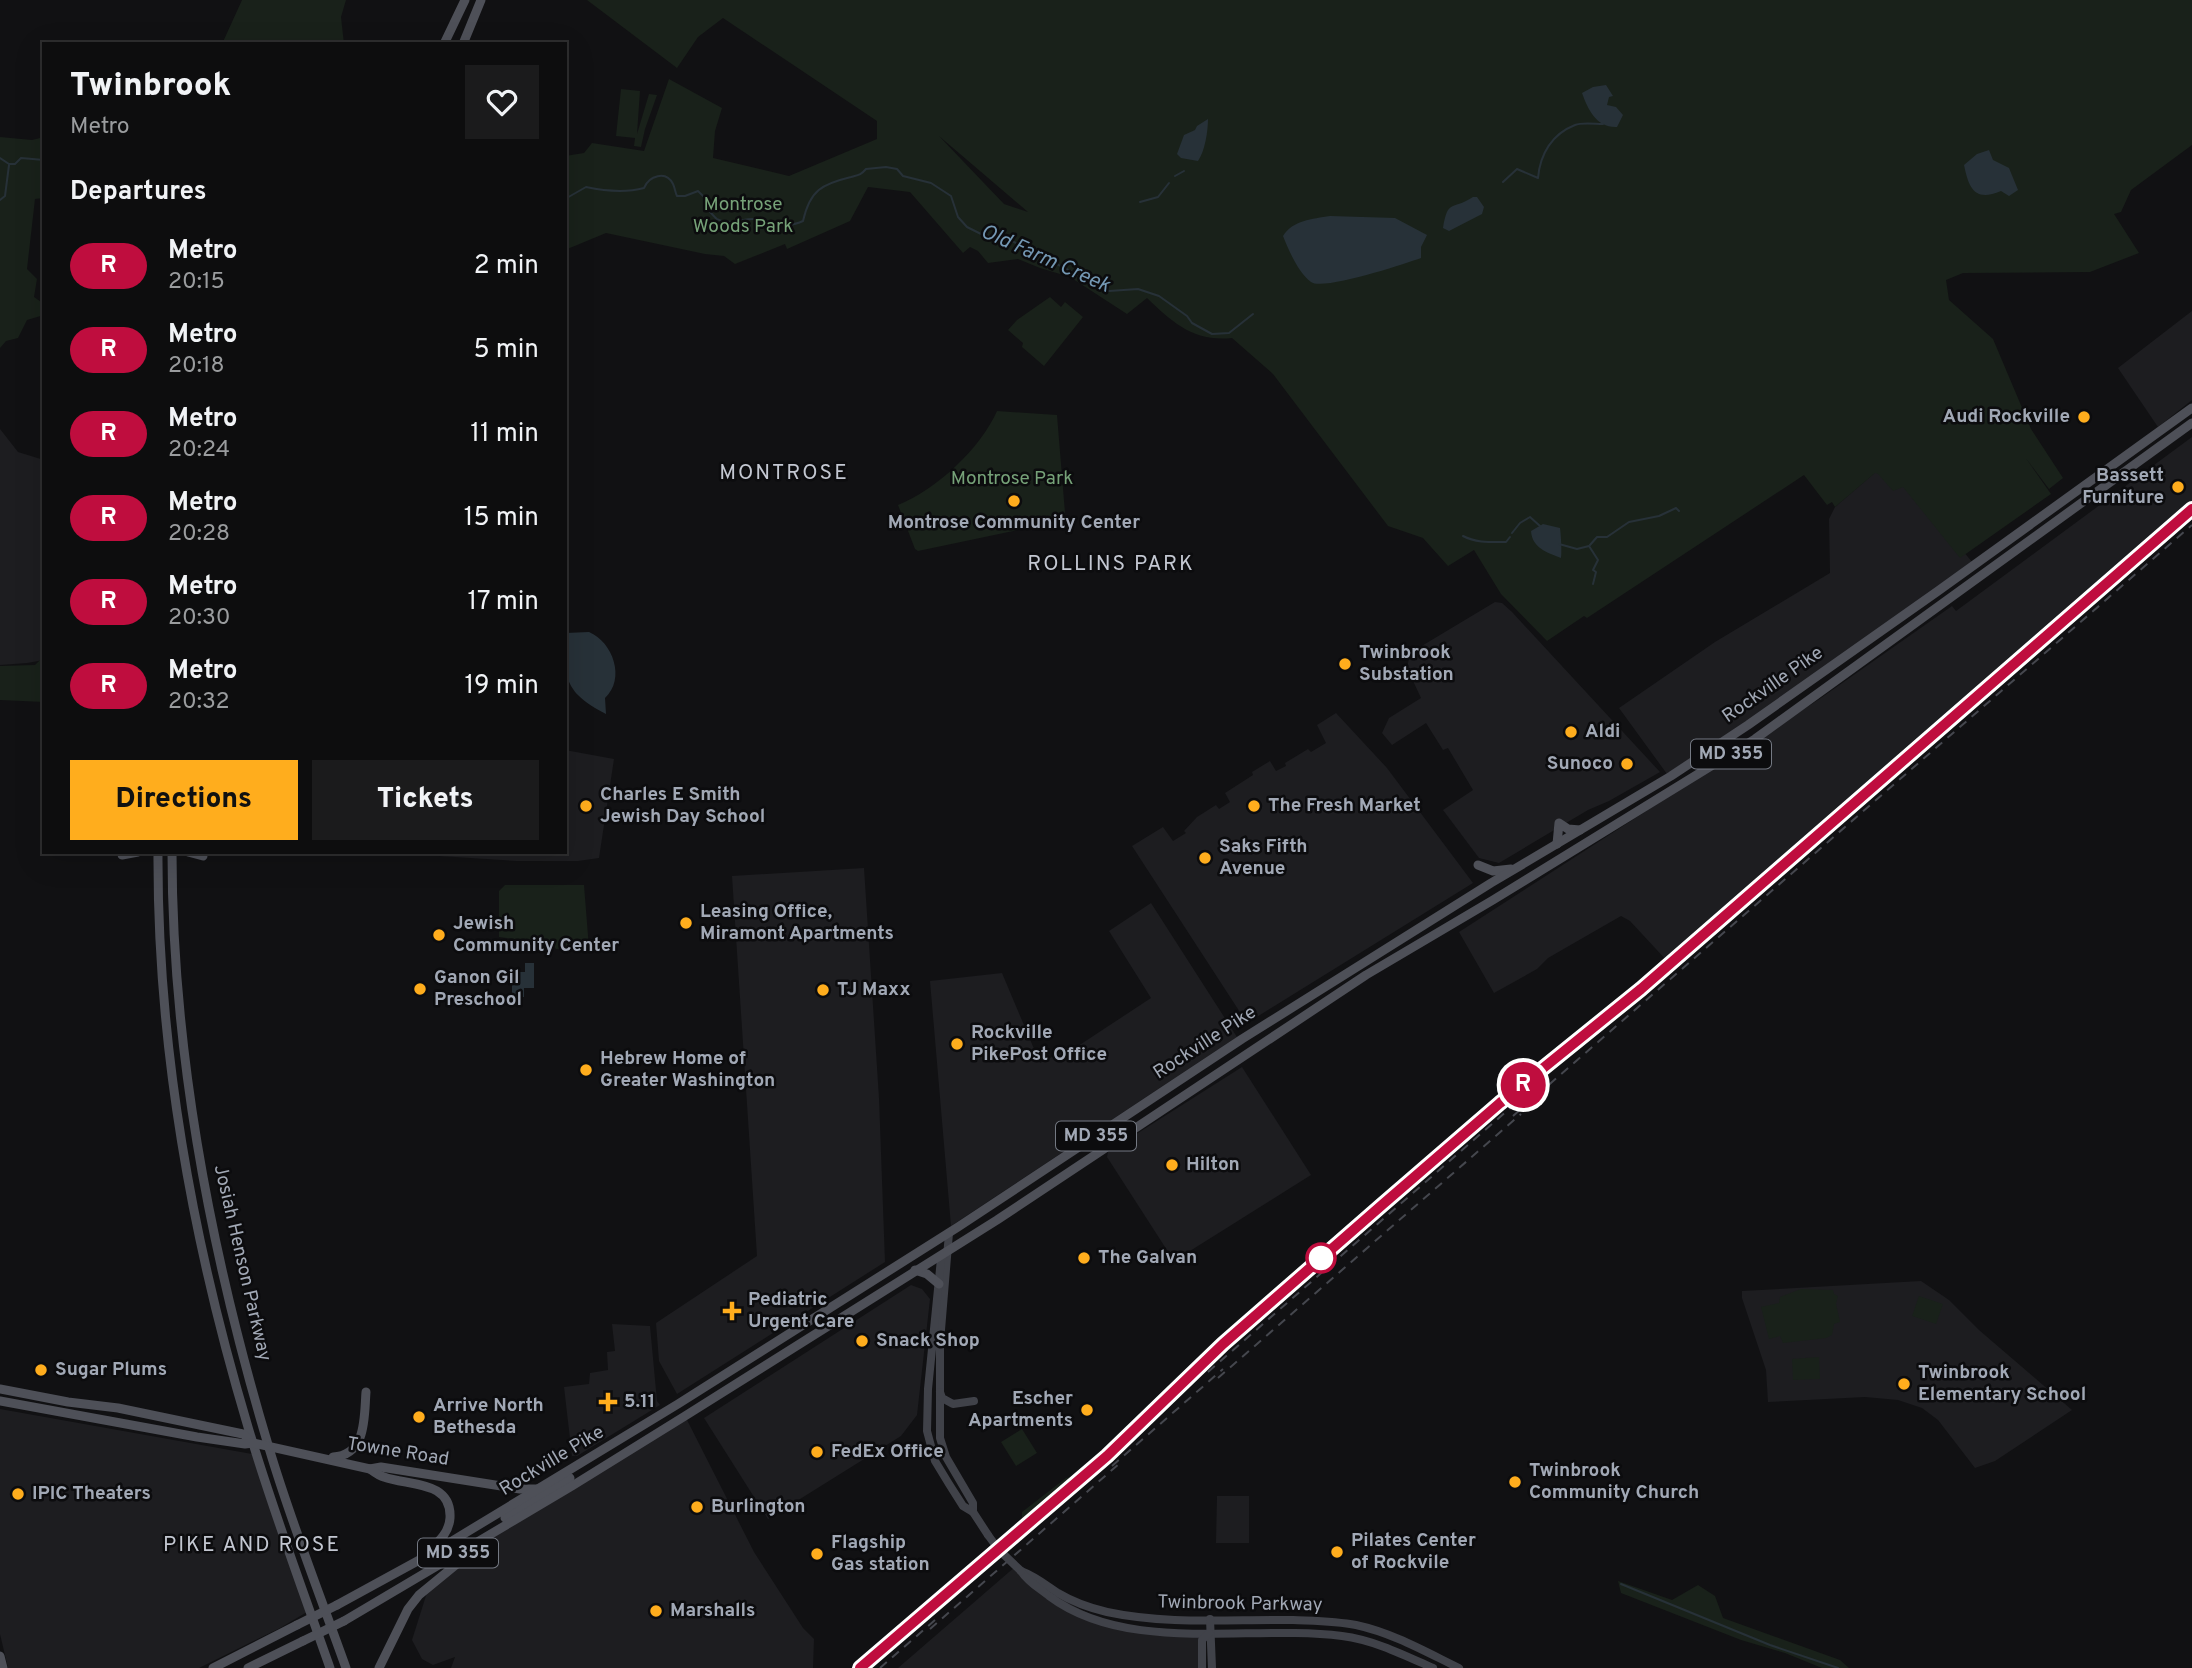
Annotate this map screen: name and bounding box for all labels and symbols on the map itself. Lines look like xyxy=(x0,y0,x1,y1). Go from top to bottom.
park label: Montrose Woods Park xyxy=(693,193,793,239)
water label: Old Farm Creek xyxy=(976,218,1114,300)
place label: Audi Rockville xyxy=(1943,405,2070,429)
marker: Audi Rockville xyxy=(2076,409,2092,425)
district label: MONTROSE xyxy=(719,460,849,487)
place label: Bassett Furniture xyxy=(2082,464,2164,510)
park label: Montrose Park xyxy=(951,467,1073,491)
marker: Bassett Furniture xyxy=(2170,479,2186,495)
marker: Montrose Community Center xyxy=(1006,493,1022,509)
place label: Montrose Community Center xyxy=(888,511,1140,535)
district label: ROLLINS PARK xyxy=(1027,551,1195,578)
place label: Twinbrook Substation xyxy=(1359,641,1454,687)
street label: Rockville Pike xyxy=(1718,641,1828,729)
marker: Twinbrook Substation xyxy=(1337,656,1353,672)
place label: Aldi xyxy=(1585,720,1621,744)
marker: Aldi xyxy=(1563,724,1579,740)
road number: MD 355 xyxy=(1691,740,1771,768)
place label: Sunoco xyxy=(1547,752,1613,776)
marker: Sunoco xyxy=(1619,756,1635,772)
place label: Charles E Smith Jewish Day School xyxy=(600,783,765,829)
place label: The Fresh Market xyxy=(1268,794,1421,818)
marker: Charles E Smith Jewish Day School xyxy=(578,798,594,814)
marker: The Fresh Market xyxy=(1246,798,1262,814)
place label: Saks Fifth Avenue xyxy=(1219,835,1307,881)
marker: Saks Fifth Avenue xyxy=(1197,850,1213,866)
place label: Leasing Office, Miramont Apartments xyxy=(700,900,894,946)
place label: Jewish Community Center xyxy=(453,912,619,958)
marker: Leasing Office, Miramont Apartments xyxy=(678,915,694,931)
marker: Jewish Community Center xyxy=(431,927,447,943)
place label: Ganon Gil Preschool xyxy=(434,966,522,1012)
place label: TJ Maxx xyxy=(837,978,911,1002)
marker: Ganon Gil Preschool xyxy=(412,981,428,997)
marker: TJ Maxx xyxy=(815,982,831,998)
street label: Rockville Pike xyxy=(1149,1001,1261,1085)
place label: Rockville PikePost Office xyxy=(971,1021,1107,1067)
marker: Rockville PikePost Office xyxy=(949,1036,965,1052)
place label: Hebrew Home of Greater Washington xyxy=(600,1047,775,1093)
marker: Hebrew Home of Greater Washington xyxy=(578,1062,594,1078)
line badge: R xyxy=(1500,1062,1546,1108)
road number: MD 355 xyxy=(1056,1121,1136,1150)
place label: Hilton xyxy=(1186,1153,1240,1177)
marker: Hilton xyxy=(1164,1157,1180,1173)
street label: Josiah Henson Parkway xyxy=(208,1162,276,1364)
unlabelled marker xyxy=(1306,1243,1336,1273)
place label: The Galvan xyxy=(1098,1246,1197,1270)
marker: The Galvan xyxy=(1076,1250,1092,1266)
place label: Pediatric Urgent Care xyxy=(748,1288,854,1334)
marker: Pediatric Urgent Care xyxy=(722,1301,742,1321)
place label: Snack Shop xyxy=(876,1329,980,1353)
marker: Snack Shop xyxy=(854,1333,870,1349)
place label: Sugar Plums xyxy=(55,1358,167,1382)
place label: Twinbrook Elementary School xyxy=(1918,1361,2086,1407)
marker: Sugar Plums xyxy=(33,1362,49,1378)
marker: Twinbrook Elementary School xyxy=(1896,1376,1912,1392)
place label: Escher Apartments xyxy=(968,1387,1073,1433)
place label: 5.11 xyxy=(624,1390,655,1414)
marker: 5.11 xyxy=(598,1392,618,1412)
place label: Arrive North Bethesda xyxy=(433,1394,544,1440)
marker: Escher Apartments xyxy=(1079,1402,1095,1418)
marker: Arrive North Bethesda xyxy=(411,1409,427,1425)
street label: Rockville Pike xyxy=(495,1420,609,1502)
street label: Towne Road xyxy=(345,1432,451,1472)
place label: FedEx Office xyxy=(831,1440,944,1464)
marker: FedEx Office xyxy=(809,1444,825,1460)
place label: Twinbrook Community Church xyxy=(1529,1459,1699,1505)
marker: Twinbrook Community Church xyxy=(1507,1474,1523,1490)
place label: IPIC Theaters xyxy=(32,1482,151,1506)
marker: IPIC Theaters xyxy=(10,1486,26,1502)
place label: Burlington xyxy=(711,1495,806,1519)
marker: Burlington xyxy=(689,1499,705,1515)
place label: Pilates Center of Rockvile xyxy=(1351,1529,1476,1575)
place label: Flagship Gas station xyxy=(831,1531,930,1577)
district label: PIKE AND ROSE xyxy=(163,1532,341,1559)
road number: MD 355 xyxy=(418,1538,498,1568)
marker: Pilates Center of Rockvile xyxy=(1329,1544,1345,1560)
marker: Flagship Gas station xyxy=(809,1546,825,1562)
street label: Twinbrook Parkway xyxy=(1157,1591,1323,1617)
place label: Marshalls xyxy=(670,1599,755,1623)
marker: Marshalls xyxy=(648,1603,664,1619)

